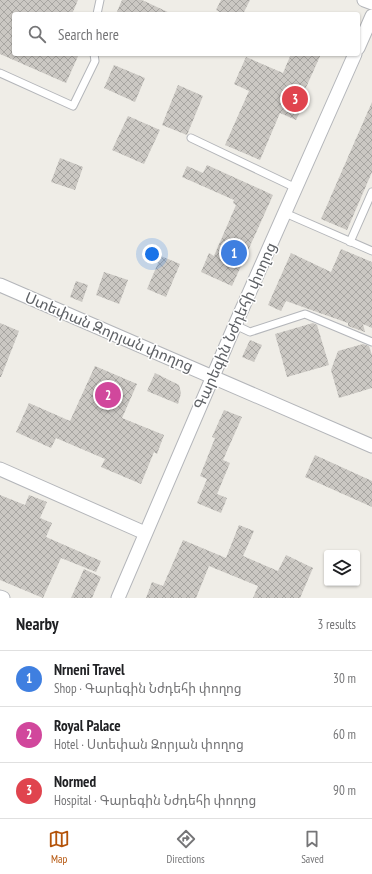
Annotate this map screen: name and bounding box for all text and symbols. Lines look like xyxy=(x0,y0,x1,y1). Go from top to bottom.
search box xyxy=(12,12,360,56)
icon: search xyxy=(26,23,48,45)
text: Search here xyxy=(58,25,119,44)
pin: 3 xyxy=(282,84,308,114)
pin: 1 xyxy=(221,238,247,268)
street label: Գարեգին Նժդեհի փողոց xyxy=(189,239,280,412)
your location xyxy=(142,244,162,264)
street label: Ստեփան Զորյան փողոց xyxy=(22,287,196,376)
pin: 2 xyxy=(95,380,121,410)
map controls xyxy=(324,550,360,586)
button: layers xyxy=(324,550,360,586)
text: Nearby xyxy=(16,613,59,635)
text: 3 results xyxy=(317,616,356,633)
text: Nrneni Travel xyxy=(54,660,125,679)
text: 1 xyxy=(26,670,32,687)
text: 30 m xyxy=(333,670,356,687)
text: Shop · Գարեգին Նժդեհի փողոց xyxy=(54,680,242,697)
text: Royal Palace xyxy=(54,716,121,735)
text: 2 xyxy=(26,726,32,743)
text: 60 m xyxy=(333,726,356,743)
text: Hotel · Ստեփան Զորյան փողոց xyxy=(54,736,244,753)
text: Normed xyxy=(54,772,96,791)
text: 3 xyxy=(26,782,32,799)
text: 90 m xyxy=(333,782,356,799)
text: Hospital · Գարեգին Նժդեհի փողոց xyxy=(54,792,256,809)
tab: Map xyxy=(48,828,70,866)
tab: Directions xyxy=(167,828,205,866)
tab: Saved xyxy=(301,828,324,866)

